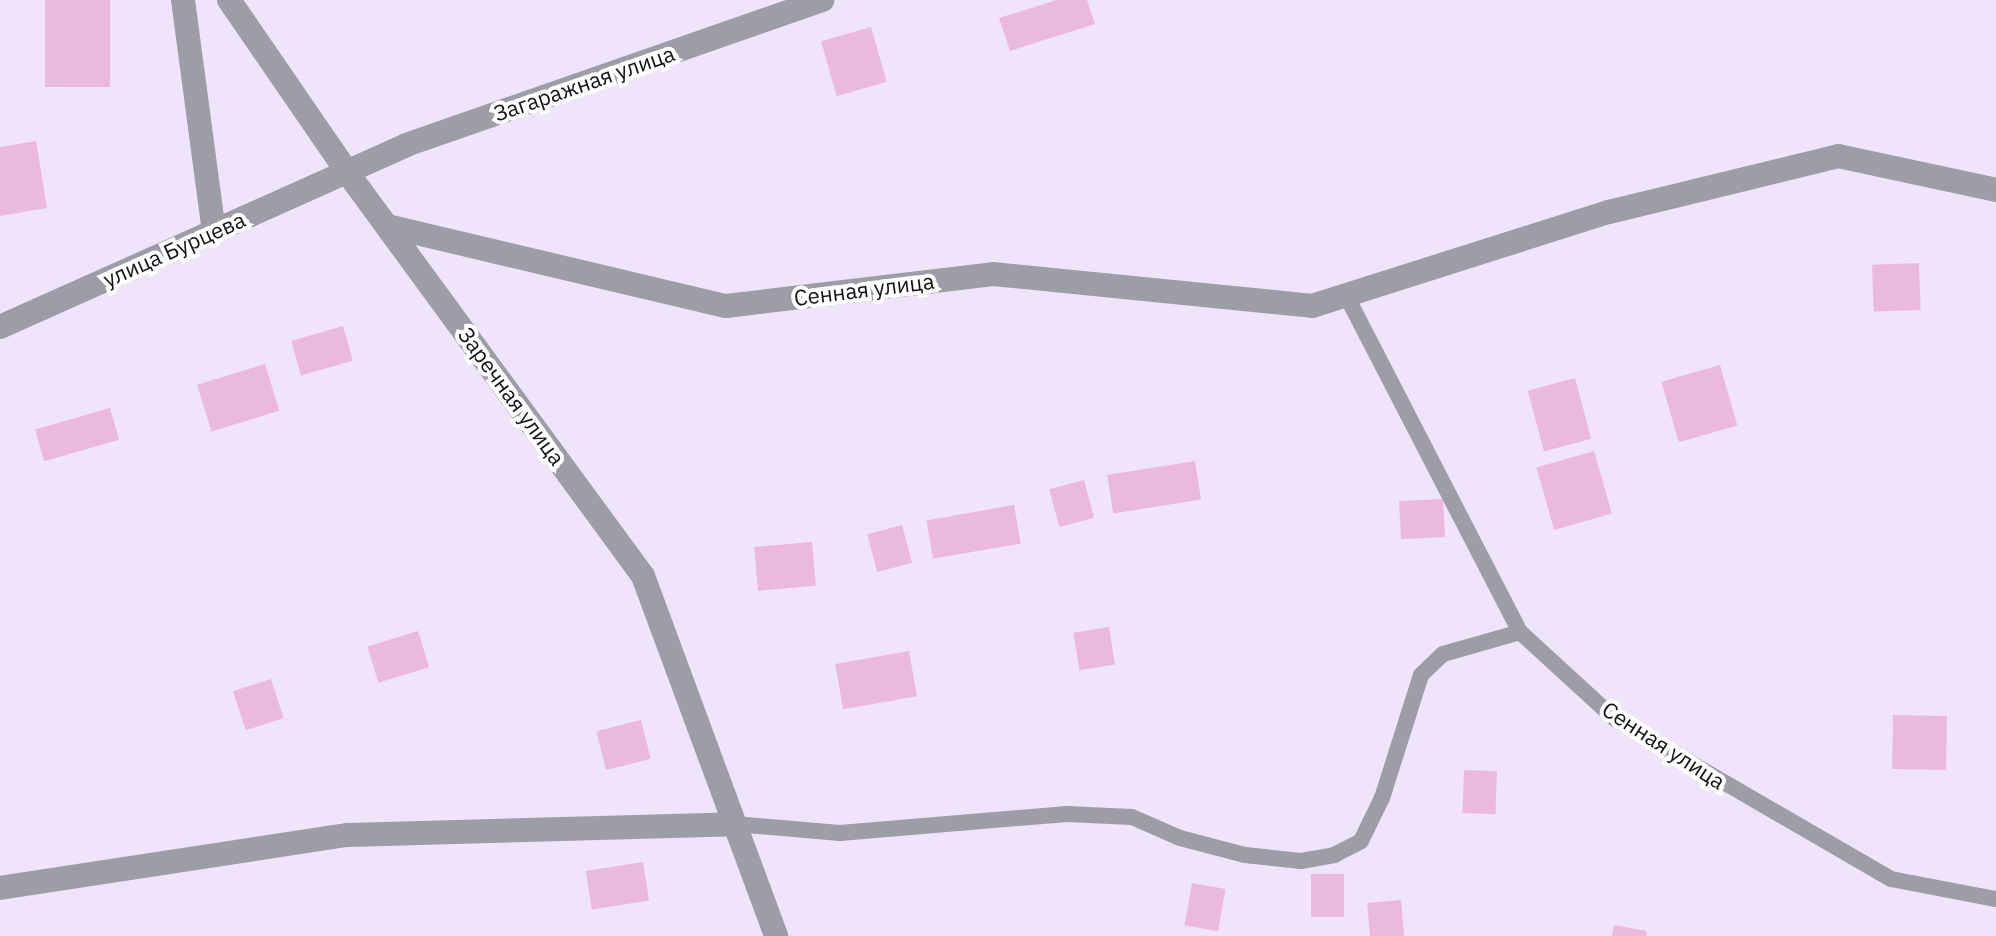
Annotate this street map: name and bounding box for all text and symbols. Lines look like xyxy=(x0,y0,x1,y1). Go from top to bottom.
street label: Загаражная улица xyxy=(490,40,678,126)
street label: улица Бурцева xyxy=(99,206,249,292)
street label: Сенная улица xyxy=(792,267,936,311)
street label: Заречная улица xyxy=(453,322,571,470)
street label: Сенная улица xyxy=(1598,695,1730,795)

